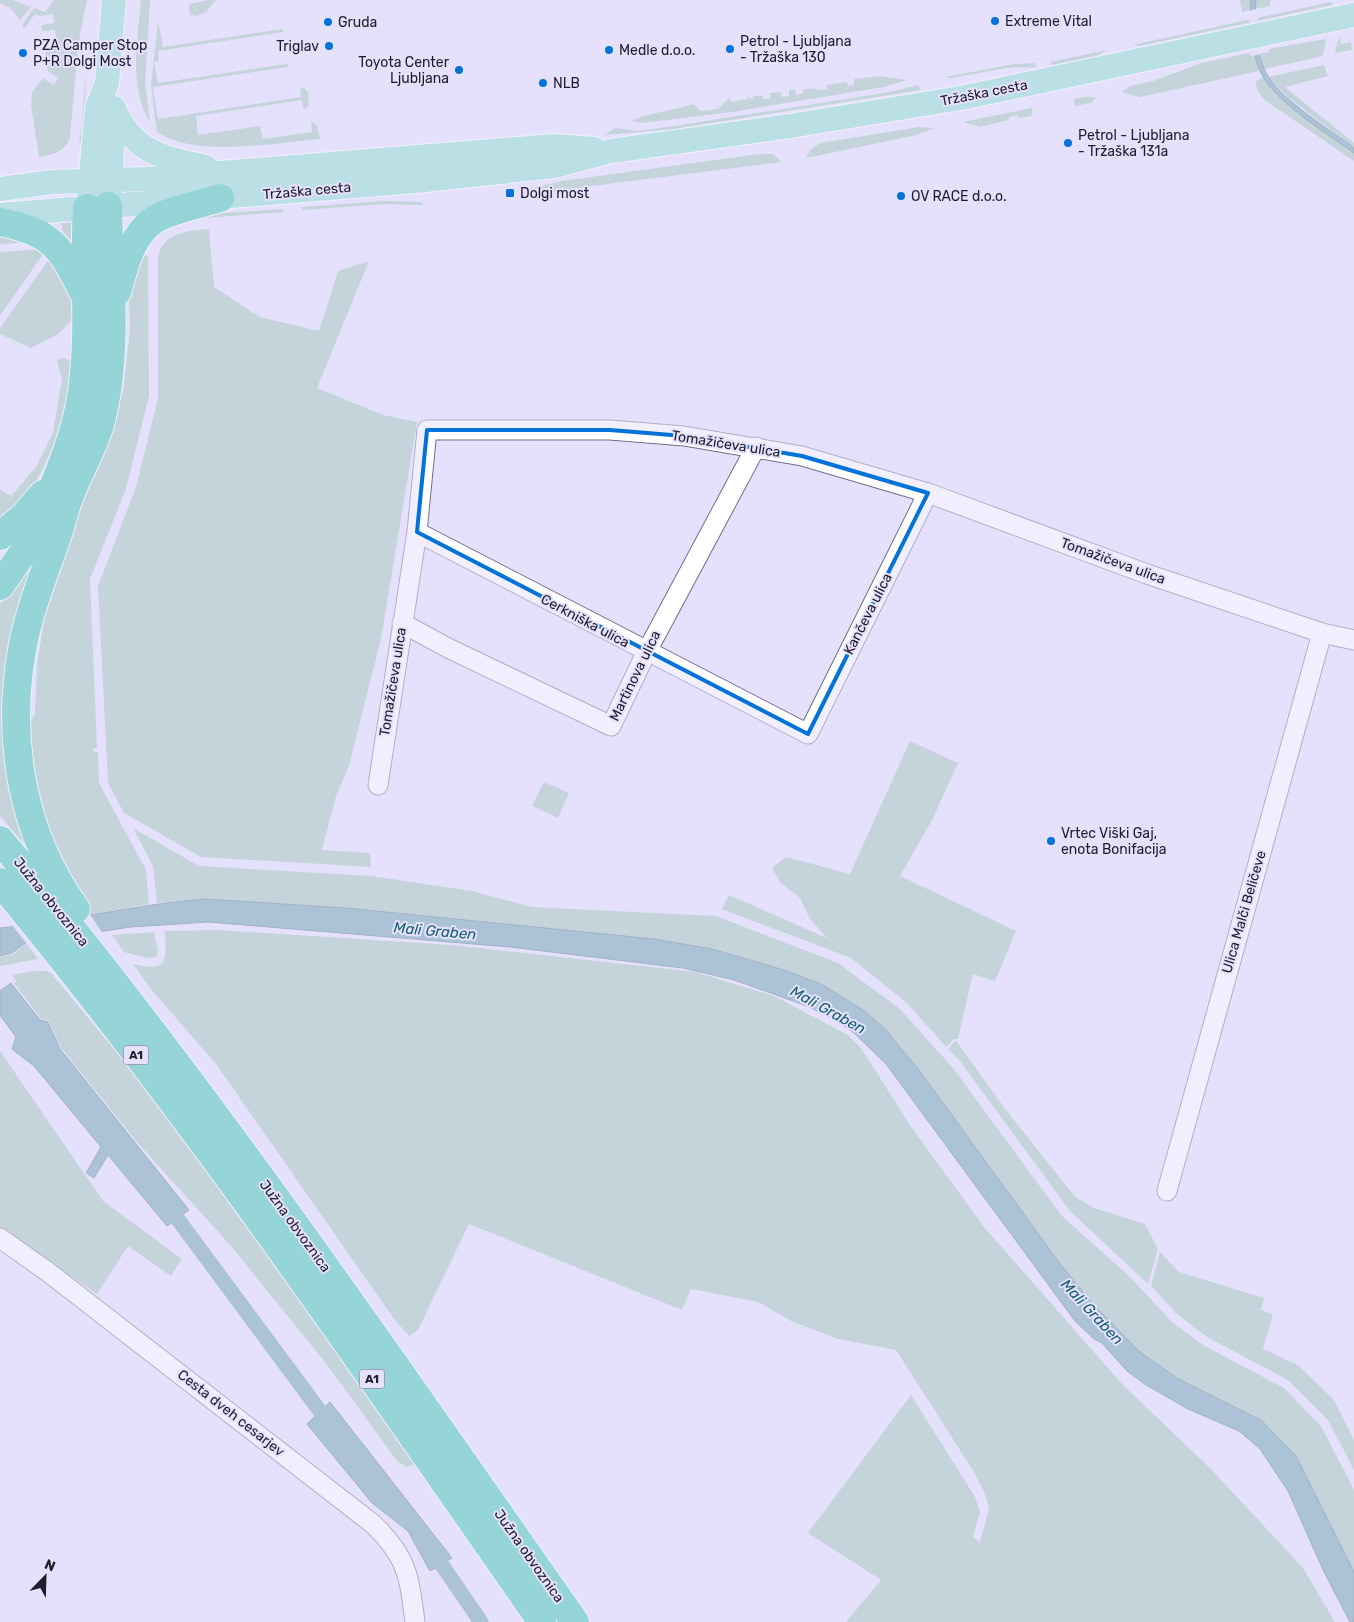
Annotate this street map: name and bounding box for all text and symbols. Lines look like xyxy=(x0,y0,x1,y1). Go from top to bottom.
place label: Extreme Vital xyxy=(1005,13,1092,30)
place label: Gruda xyxy=(338,14,377,31)
marker: Extreme Vital xyxy=(989,15,1001,27)
marker: Gruda xyxy=(322,16,334,28)
place label: Petrol - Ljubljana - Tržaška 130 xyxy=(740,33,852,66)
place label: PZA Camper Stop P+R Dolgi Most xyxy=(33,37,147,70)
place label: Triglav xyxy=(276,38,319,55)
marker: Triglav xyxy=(323,40,335,52)
place label: Medle d.o.o. xyxy=(619,42,695,59)
marker: Petrol - Ljubljana - Tržaška 130 xyxy=(724,43,736,55)
marker: Medle d.o.o. xyxy=(603,44,615,56)
marker: PZA Camper Stop P+R Dolgi Most xyxy=(17,47,29,59)
place label: Toyota Center Ljubljana xyxy=(358,54,450,87)
marker: Toyota Center Ljubljana xyxy=(453,64,465,76)
place label: NLB xyxy=(553,75,580,92)
street label: Tržaška cesta xyxy=(939,76,1029,110)
marker: NLB xyxy=(537,77,549,89)
place label: Petrol - Ljubljana - Tržaška 131a xyxy=(1078,127,1190,160)
marker: Petrol - Ljubljana - Tržaška 131a xyxy=(1062,137,1074,149)
street label: Tržaška cesta xyxy=(262,179,352,203)
place label: Dolgi most xyxy=(520,185,590,202)
marker: Dolgi most xyxy=(504,187,516,199)
place label: OV RACE d.o.o. xyxy=(911,188,1006,205)
marker: OV RACE d.o.o. xyxy=(895,190,907,202)
street label: Tomažičeva ulica xyxy=(670,427,782,461)
street label: Tomažičeva ulica xyxy=(1058,534,1168,588)
street label: Kančeva ulica xyxy=(840,570,896,658)
street label: Cerkniška ulica xyxy=(538,591,632,651)
street label: Tomažičeva ulica xyxy=(376,626,410,738)
street label: Martinova ulica xyxy=(606,628,664,724)
place label: Vrtec Viški Gaj, enota Bonifacija xyxy=(1061,825,1167,858)
marker: Vrtec Viški Gaj, enota Bonifacija xyxy=(1045,835,1057,847)
street label: Ulica Malči Beličeve xyxy=(1218,849,1270,975)
street label: Južna obvoznica xyxy=(10,854,92,950)
water label: Mali Graben xyxy=(393,918,477,944)
water label: Mali Graben xyxy=(787,982,869,1038)
road number: A1 xyxy=(124,1046,148,1064)
street label: Južna obvoznica xyxy=(256,1176,334,1276)
water label: Mali Graben xyxy=(1057,1276,1127,1348)
street label: Cesta dveh cesarjev xyxy=(174,1366,288,1460)
road number: A1 xyxy=(360,1370,384,1388)
street label: Južna obvoznica xyxy=(490,1506,568,1606)
north arrow xyxy=(20,1552,70,1602)
text: N xyxy=(42,1556,58,1575)

